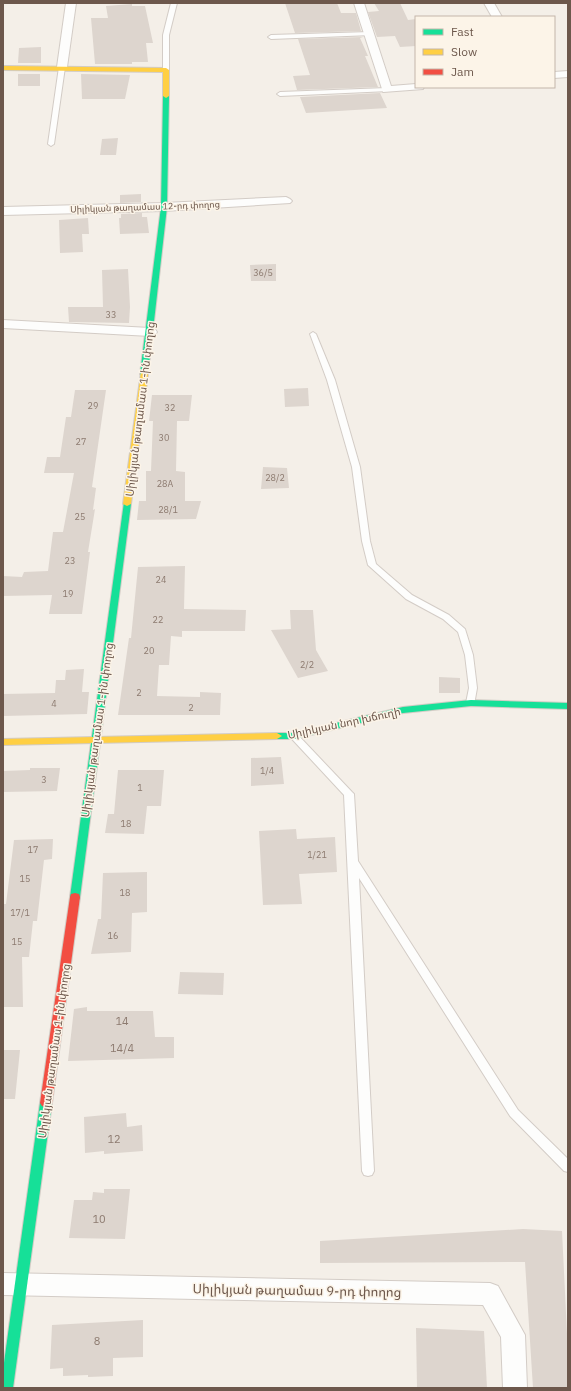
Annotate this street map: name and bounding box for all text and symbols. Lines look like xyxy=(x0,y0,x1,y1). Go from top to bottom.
legend xyxy=(415,16,555,88)
text: Fast xyxy=(451,24,474,39)
text: Slow xyxy=(451,44,477,59)
text: Jam xyxy=(451,64,474,79)
street label: Սիլիկյան թաղամաս 12-րդ փողոց xyxy=(70,198,220,215)
house number: 36/5 xyxy=(253,267,273,278)
house number: 33 xyxy=(106,309,116,320)
street label: Սիլիկյան թաղամաս 1-ին փողոց xyxy=(122,321,158,497)
house number: 29 xyxy=(88,400,98,411)
house number: 32 xyxy=(165,402,175,413)
house number: 30 xyxy=(159,432,169,443)
house number: 27 xyxy=(76,436,86,447)
house number: 28/2 xyxy=(265,472,285,483)
house number: 28А xyxy=(157,478,174,489)
house number: 28/1 xyxy=(158,504,178,515)
house number: 25 xyxy=(75,511,85,522)
house number: 23 xyxy=(65,555,75,566)
house number: 24 xyxy=(156,574,166,585)
house number: 19 xyxy=(63,588,73,599)
house number: 22 xyxy=(153,614,163,625)
street label: Սիլիկյան թաղամաս 1-ին փողոց xyxy=(78,642,116,818)
house number: 20 xyxy=(144,645,154,656)
house number: 2/2 xyxy=(300,659,314,670)
house number: 2 xyxy=(136,687,142,698)
house number: 4 xyxy=(51,698,57,709)
house number: 2 xyxy=(188,702,194,713)
street label: Սիլիկյան նոր խճուղի xyxy=(286,704,402,742)
house number: 1/4 xyxy=(260,765,274,776)
house number: 3 xyxy=(41,774,47,785)
house number: 1 xyxy=(137,782,143,793)
house number: 18 xyxy=(121,818,131,829)
house number: 17 xyxy=(28,844,38,855)
house number: 1/21 xyxy=(307,849,327,860)
house number: 15 xyxy=(20,873,30,884)
house number: 18 xyxy=(120,887,130,898)
house number: 17/1 xyxy=(10,907,30,918)
house number: 16 xyxy=(108,930,118,941)
house number: 15 xyxy=(12,936,22,947)
street label: Սիլիկյան թաղամաս 1-ին փողոց xyxy=(35,963,73,1139)
house number: 14 xyxy=(115,1014,129,1028)
house number: 14/4 xyxy=(110,1041,134,1055)
house number: 12 xyxy=(107,1132,121,1146)
house number: 10 xyxy=(92,1212,106,1226)
street label: Սիլիկյան թաղամաս 9-րդ փողոց xyxy=(192,1280,402,1301)
house number: 8 xyxy=(94,1334,100,1348)

